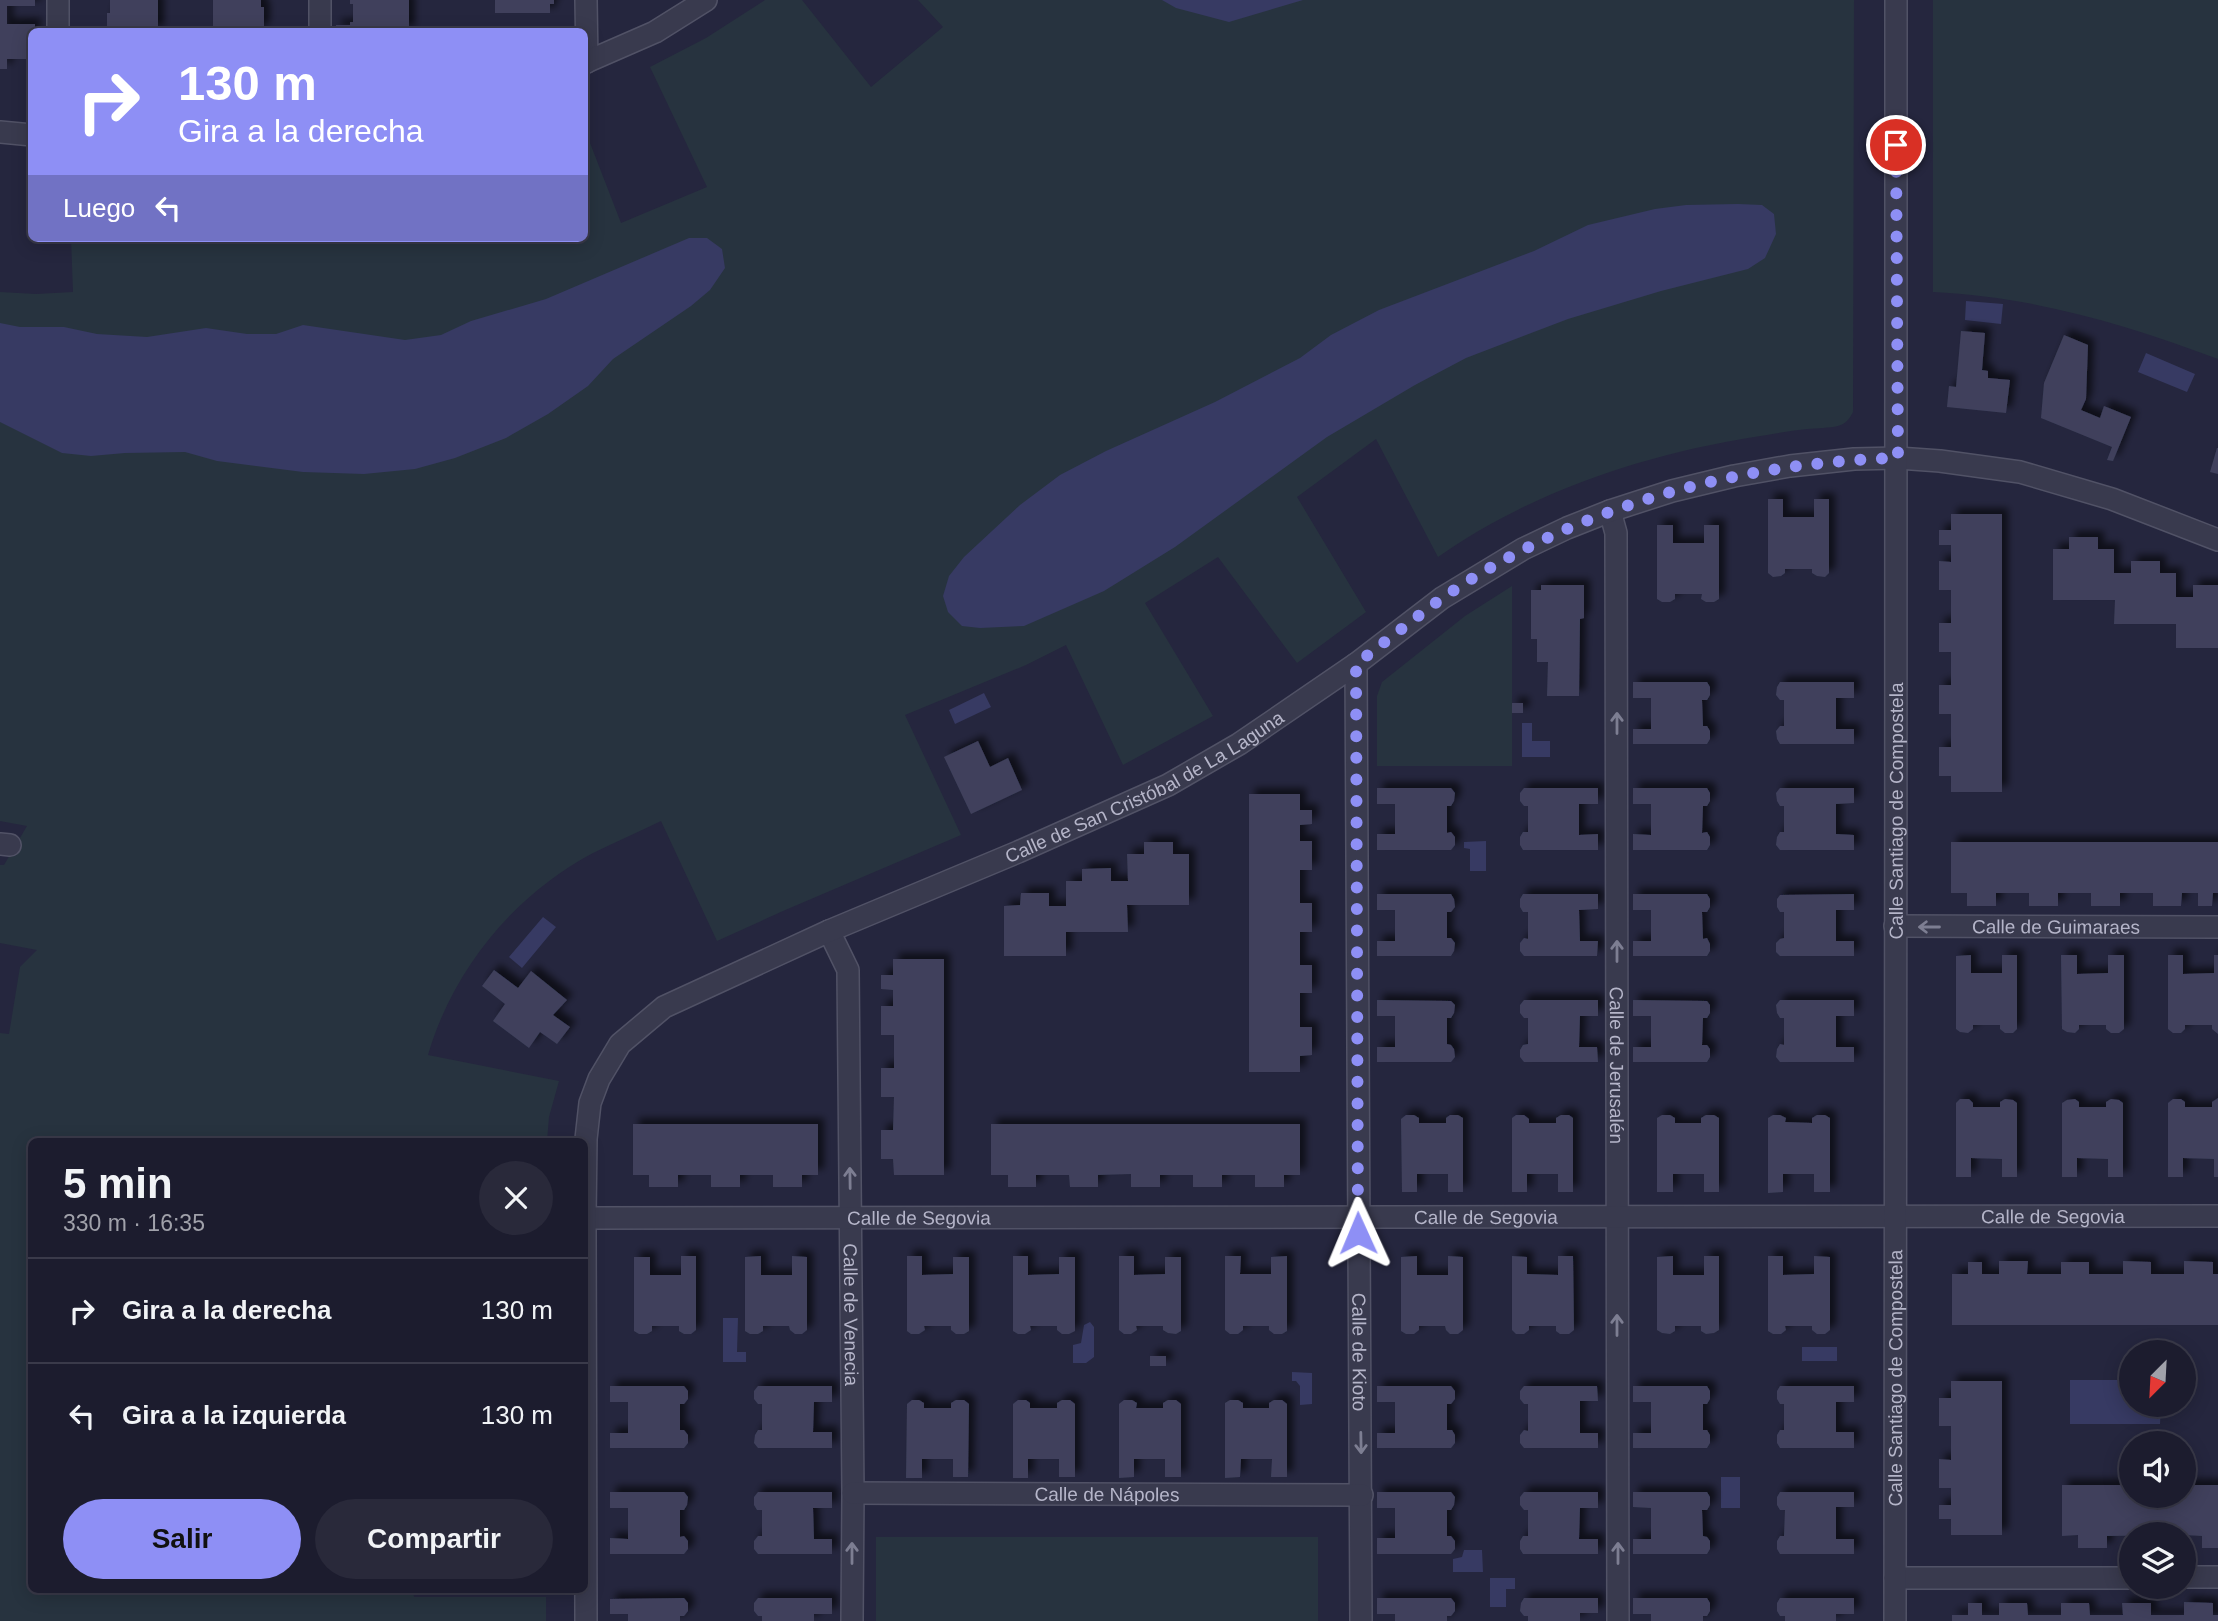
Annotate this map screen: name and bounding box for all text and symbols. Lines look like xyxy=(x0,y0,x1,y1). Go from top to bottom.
icon: right xyxy=(63,56,154,147)
text: 130 m xyxy=(178,56,317,110)
text: Gira a la derecha xyxy=(178,113,423,149)
pin xyxy=(1866,115,1926,175)
icon: arrive xyxy=(1877,126,1915,164)
icon: left xyxy=(149,189,187,227)
text: Luego xyxy=(63,193,135,223)
street label: Calle Santiago de Compostela xyxy=(1886,682,1907,940)
street label: Calle de San Cristóbal de La Laguna xyxy=(1002,706,1288,867)
one-way arrow xyxy=(1610,712,1624,735)
street label: Calle de Guimaraes xyxy=(1972,916,2140,938)
one-way arrow xyxy=(1918,920,1941,934)
one-way arrow xyxy=(1610,940,1624,963)
street label: Calle de Jerusalén xyxy=(1606,986,1627,1144)
text: 5 min xyxy=(63,1160,173,1207)
button: close xyxy=(479,1161,553,1235)
one-way arrow xyxy=(843,1167,857,1190)
position arrow xyxy=(1321,1196,1395,1270)
street label: Calle de Segovia xyxy=(1981,1206,2125,1227)
street label: Calle de Segovia xyxy=(1414,1207,1558,1228)
street label: Calle de Segovia xyxy=(847,1208,991,1229)
text: 330 m · 16:35 xyxy=(63,1210,205,1236)
street label: Calle de Venecia xyxy=(840,1243,862,1387)
street label: Calle Santiago de Compostela xyxy=(1885,1249,1906,1507)
icon: right xyxy=(63,1292,101,1330)
street label: Calle de Kioto xyxy=(1348,1293,1370,1411)
text: Gira a la derecha xyxy=(122,1295,332,1325)
text: 130 m xyxy=(481,1295,553,1325)
one-way arrow xyxy=(1610,1314,1624,1337)
north arrow xyxy=(2119,1340,2196,1418)
map controls xyxy=(2119,1340,2196,1599)
icon: left xyxy=(63,1397,101,1435)
text: Gira a la izquierda xyxy=(122,1400,346,1430)
text: 130 m xyxy=(481,1400,553,1430)
one-way arrow xyxy=(1354,1431,1368,1454)
button: sound xyxy=(2119,1431,2196,1508)
street label: Calle de Nápoles xyxy=(1035,1484,1179,1505)
button: Salir xyxy=(63,1499,301,1579)
button: Compartir xyxy=(315,1499,553,1579)
button: layers xyxy=(2119,1522,2196,1599)
one-way arrow xyxy=(846,1542,859,1565)
one-way arrow xyxy=(1611,1542,1625,1565)

